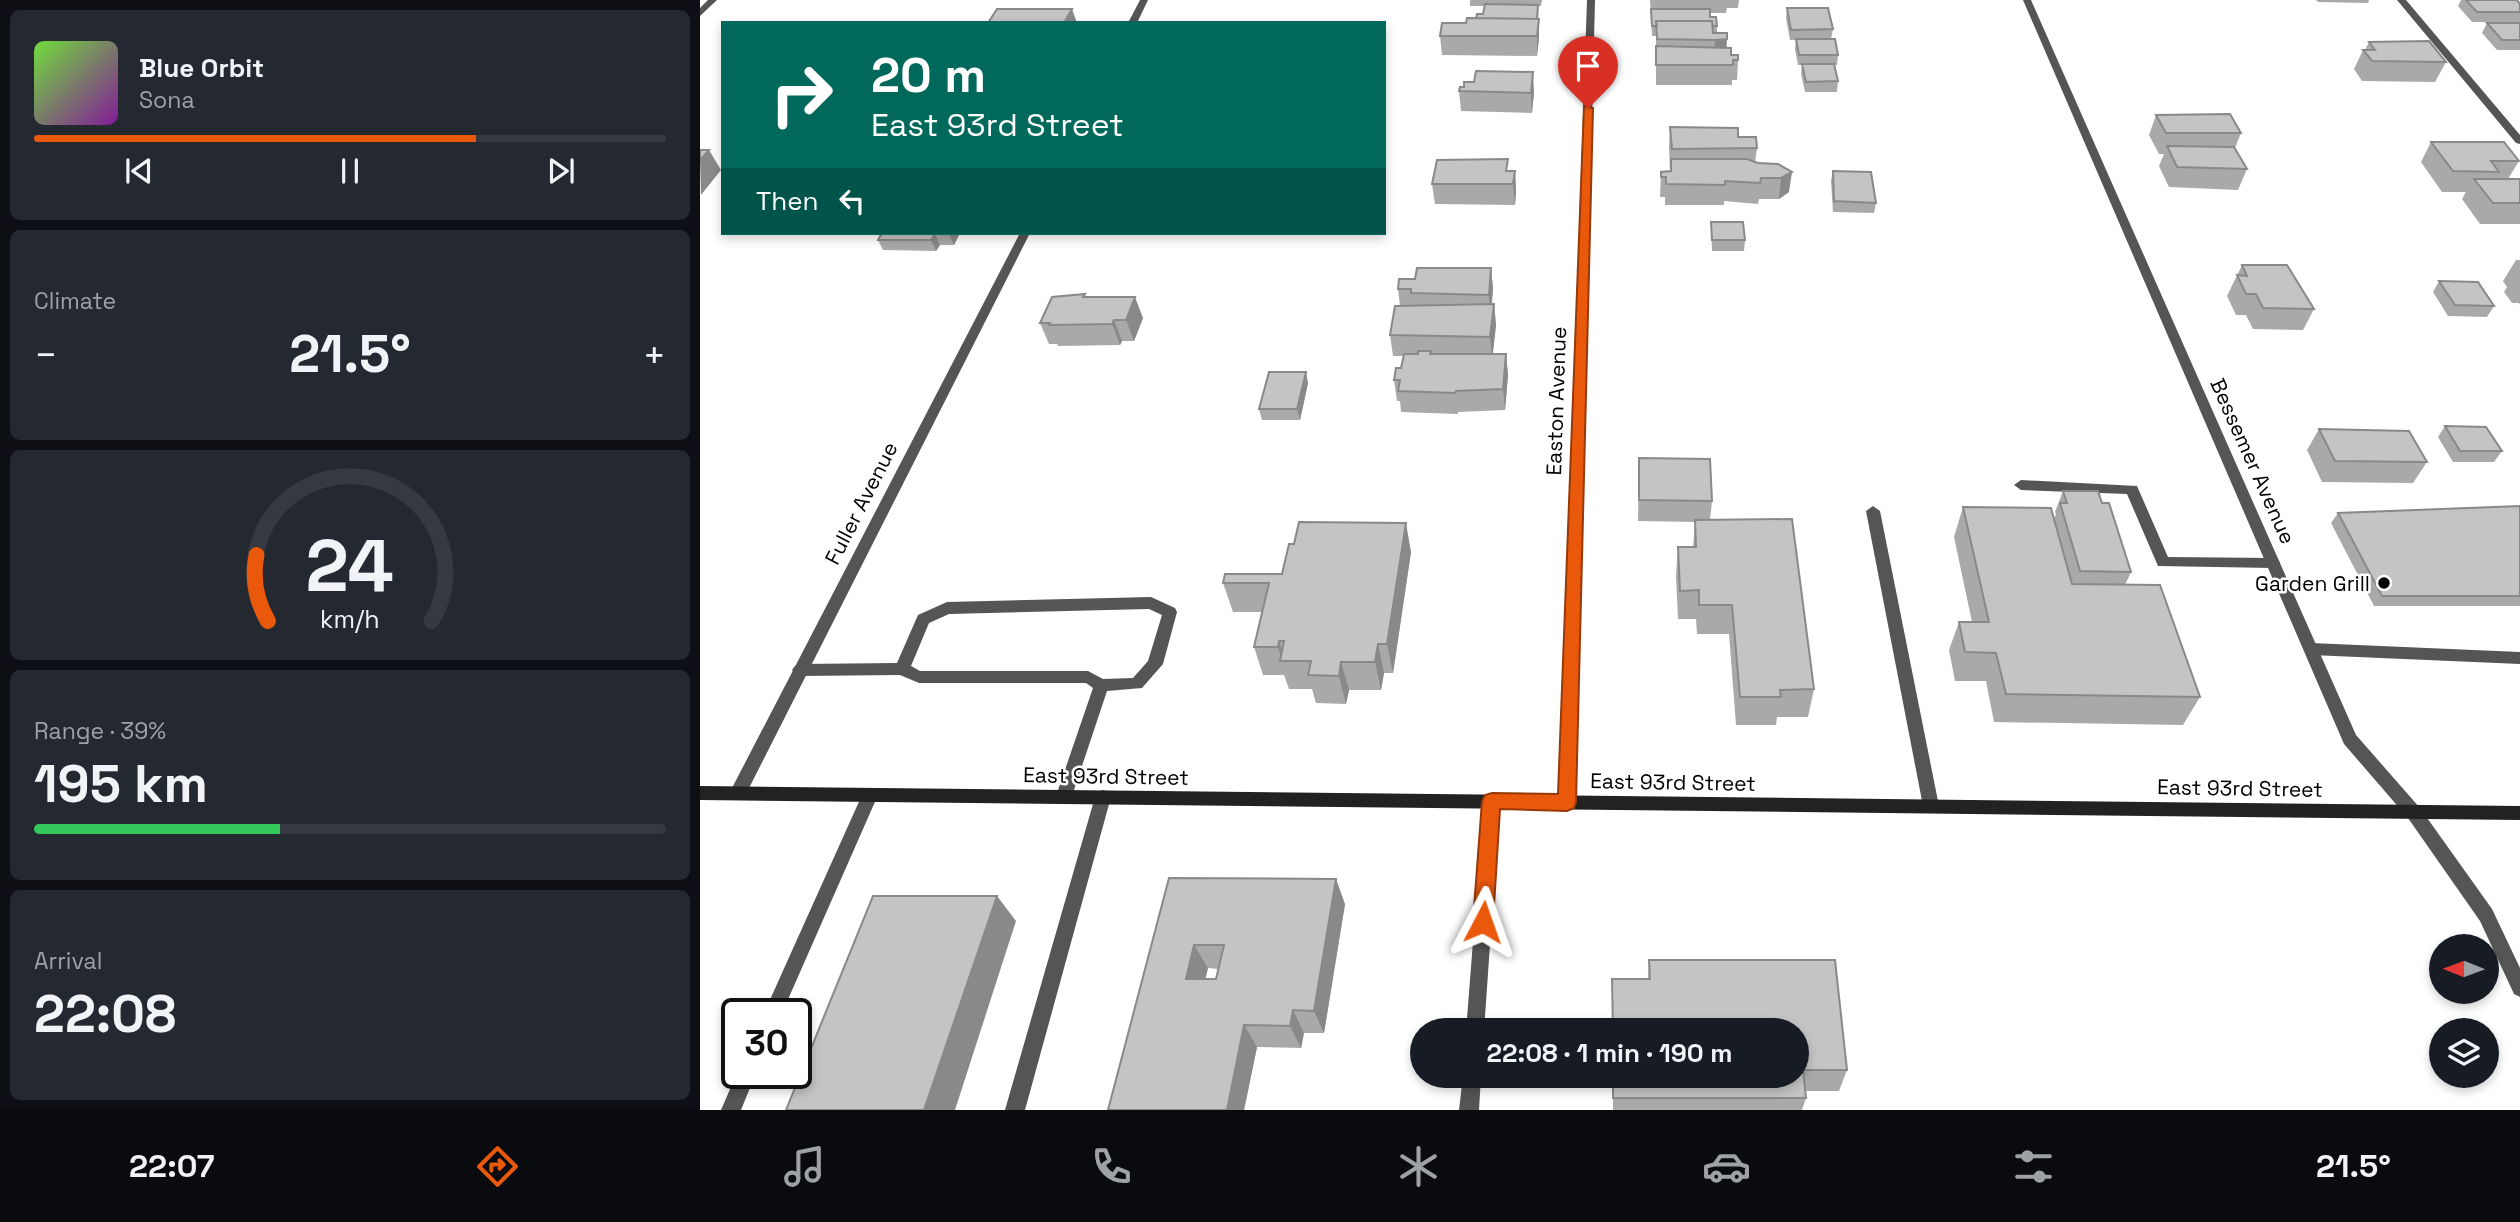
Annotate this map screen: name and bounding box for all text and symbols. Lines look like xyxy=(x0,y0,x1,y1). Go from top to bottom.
pin xyxy=(1558,36,1618,108)
text: 20 m xyxy=(871,44,986,106)
icon: arrive xyxy=(1569,47,1607,85)
icon: right xyxy=(756,49,847,140)
text: Blue Orbit xyxy=(139,51,264,85)
text: Sona xyxy=(139,85,195,115)
text: East 93rd Street xyxy=(871,105,1124,145)
icon: previous xyxy=(120,152,158,190)
icon: pause xyxy=(331,152,369,190)
icon: next xyxy=(542,152,580,190)
icon: left xyxy=(833,182,871,220)
text: Then xyxy=(756,184,819,218)
text: Climate xyxy=(34,286,116,316)
text: 21.5° xyxy=(289,321,411,387)
street label: Easton Avenue xyxy=(1540,326,1572,476)
text: − xyxy=(34,331,58,379)
text: + xyxy=(642,331,666,379)
street label: Bessemer Avenue xyxy=(2204,374,2302,548)
street label: Fuller Avenue xyxy=(819,437,903,569)
text: 24 xyxy=(306,519,394,612)
place label: Garden Grill xyxy=(2255,570,2370,597)
marker: Garden Grill xyxy=(2376,575,2392,591)
text: km/h xyxy=(320,603,380,635)
text: Range · 39% xyxy=(34,716,166,746)
text: 195 km xyxy=(34,751,208,817)
street label: East 93rd Street xyxy=(1023,761,1189,791)
street label: East 93rd Street xyxy=(1590,767,1756,797)
street label: East 93rd Street xyxy=(2157,773,2323,803)
position arrow xyxy=(1446,885,1520,959)
north arrow xyxy=(2429,934,2499,1004)
map controls xyxy=(2429,934,2499,1088)
text: Arrival xyxy=(34,946,102,976)
text: 22:08 xyxy=(34,981,176,1047)
speed limit sign: 30 xyxy=(721,998,812,1089)
button: layers xyxy=(2429,1018,2499,1088)
text: 22:08 · 1 min · 190 m xyxy=(1487,1036,1732,1070)
icon: directions xyxy=(473,1142,522,1191)
icon: music xyxy=(780,1142,829,1191)
icon: phone xyxy=(1087,1142,1136,1191)
icon: climate xyxy=(1394,1142,1443,1191)
icon: car xyxy=(1702,1142,1751,1191)
icon: filters xyxy=(2009,1142,2058,1191)
text: 22:07 xyxy=(129,1146,215,1186)
text: 21.5° xyxy=(2316,1146,2391,1186)

